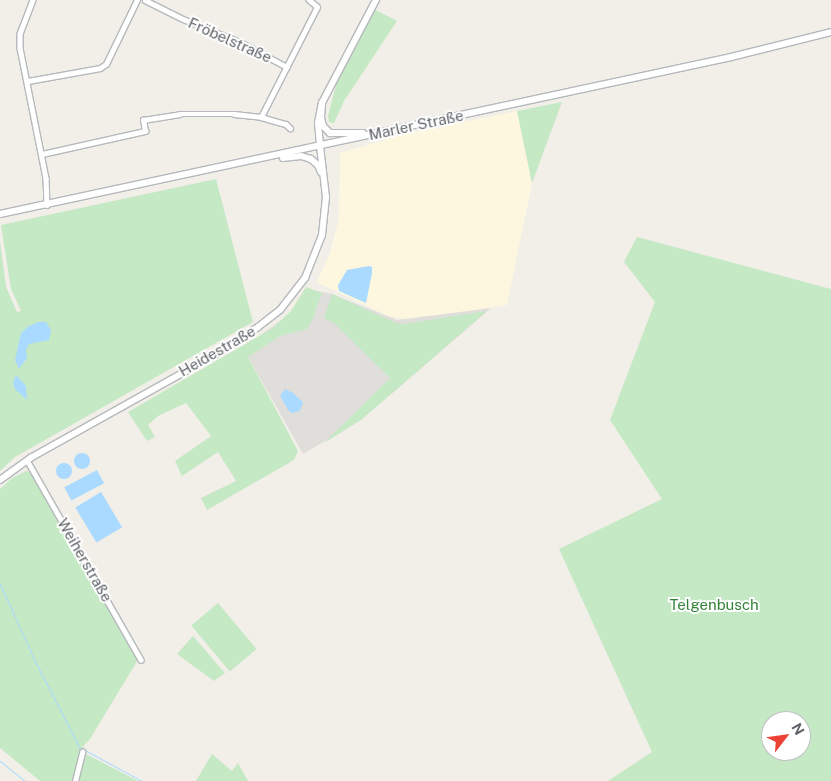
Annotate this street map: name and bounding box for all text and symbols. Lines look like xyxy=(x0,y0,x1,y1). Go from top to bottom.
street label: Fröbelstraße xyxy=(186,14,274,66)
street label: Marler Straße xyxy=(367,106,465,144)
street label: Heidestraße xyxy=(175,322,259,380)
street label: Weiherstraße xyxy=(54,515,116,605)
park label: Telgenbusch xyxy=(669,596,759,614)
north arrow xyxy=(761,711,811,761)
text: N xyxy=(788,720,808,738)

